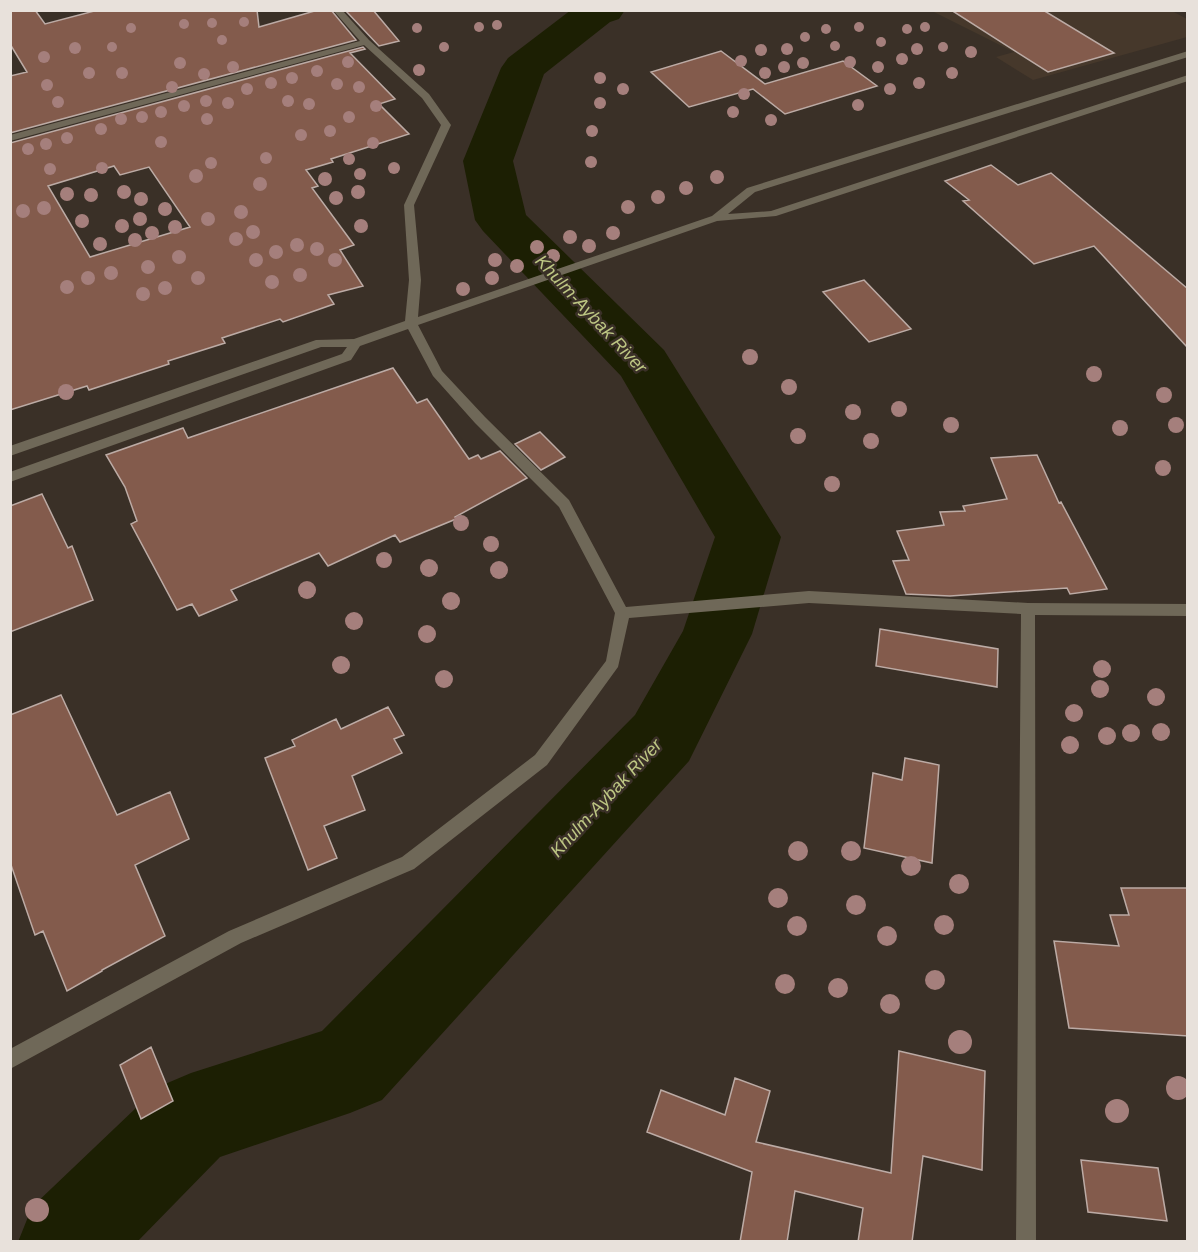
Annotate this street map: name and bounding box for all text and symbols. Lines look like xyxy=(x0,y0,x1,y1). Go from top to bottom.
water label: Khulm-Aybak River xyxy=(531,251,651,378)
water label: Khulm-Aybak River xyxy=(546,734,666,861)

